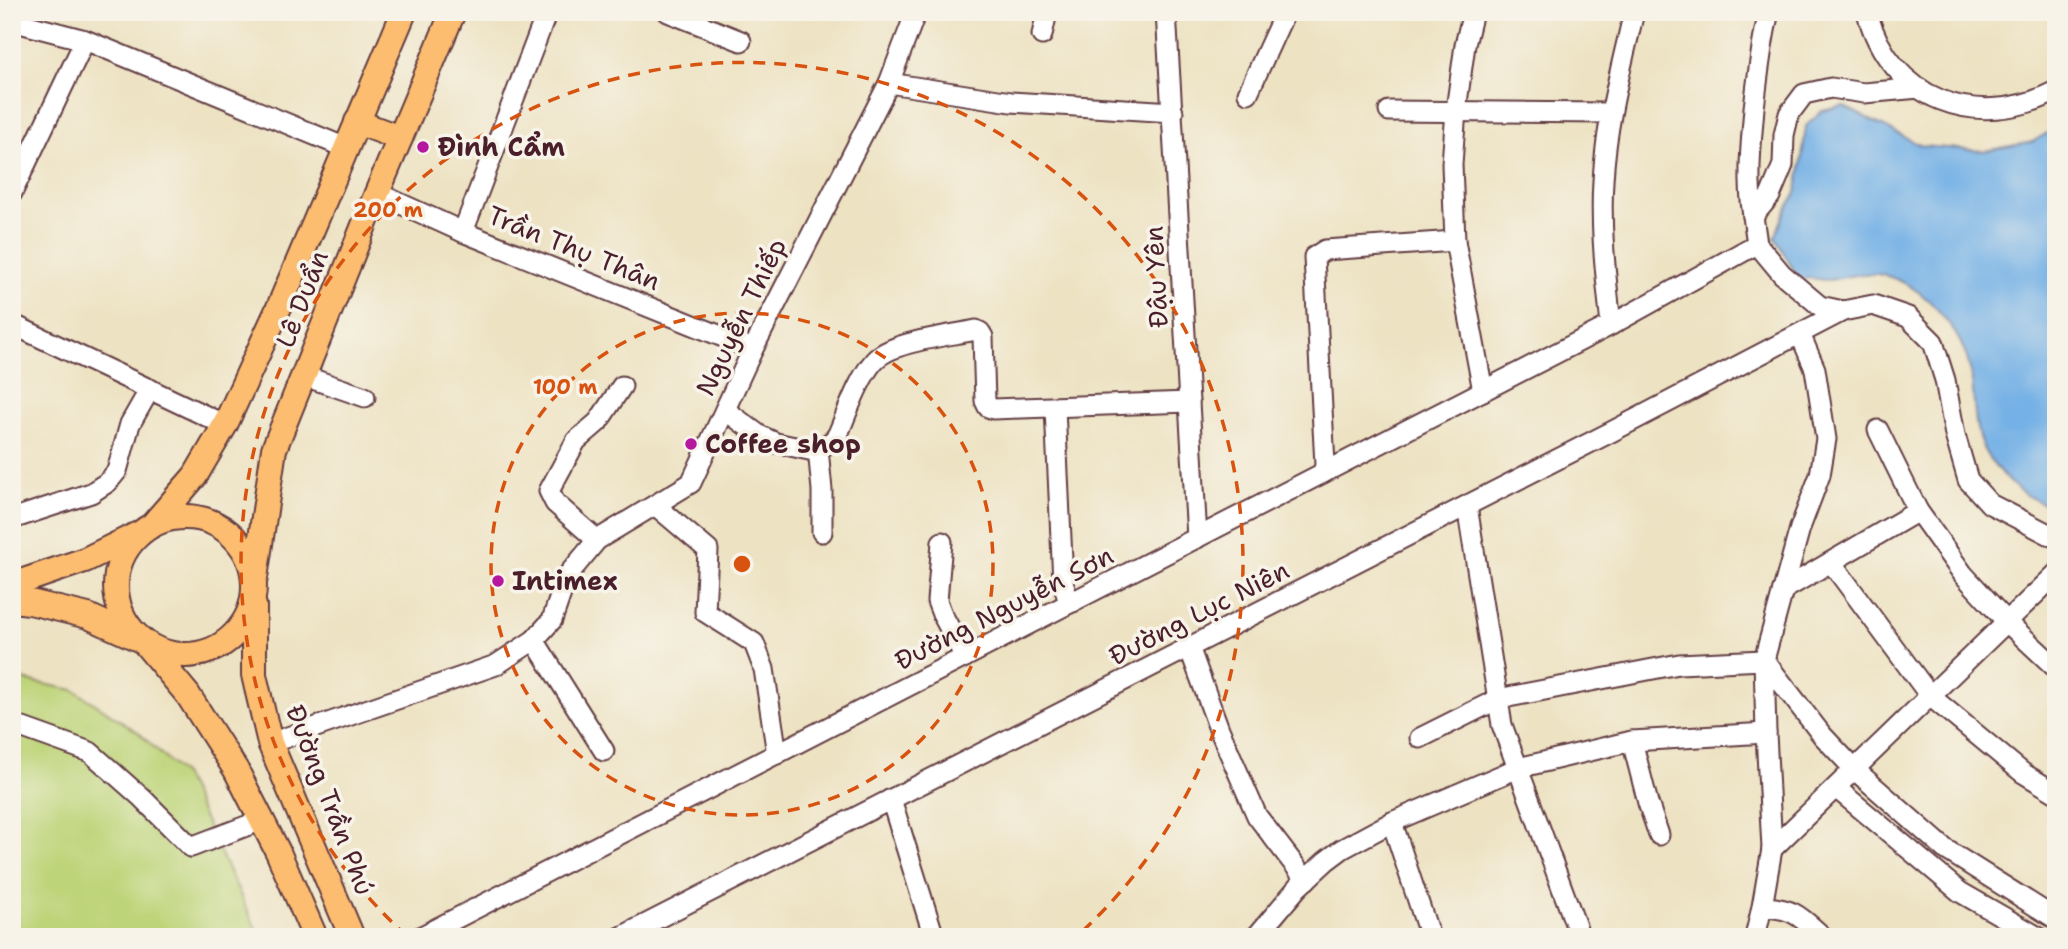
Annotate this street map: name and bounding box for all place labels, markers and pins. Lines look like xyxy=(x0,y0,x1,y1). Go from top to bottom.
place label: Đình Cẩm xyxy=(437,129,565,164)
marker: Đình Cẩm xyxy=(415,139,431,155)
place label: Coffee shop xyxy=(705,426,861,461)
marker: Coffee shop xyxy=(683,436,699,452)
centre of rings xyxy=(730,552,754,576)
place label: Intimex xyxy=(512,563,618,598)
marker: Intimex xyxy=(490,573,506,589)

